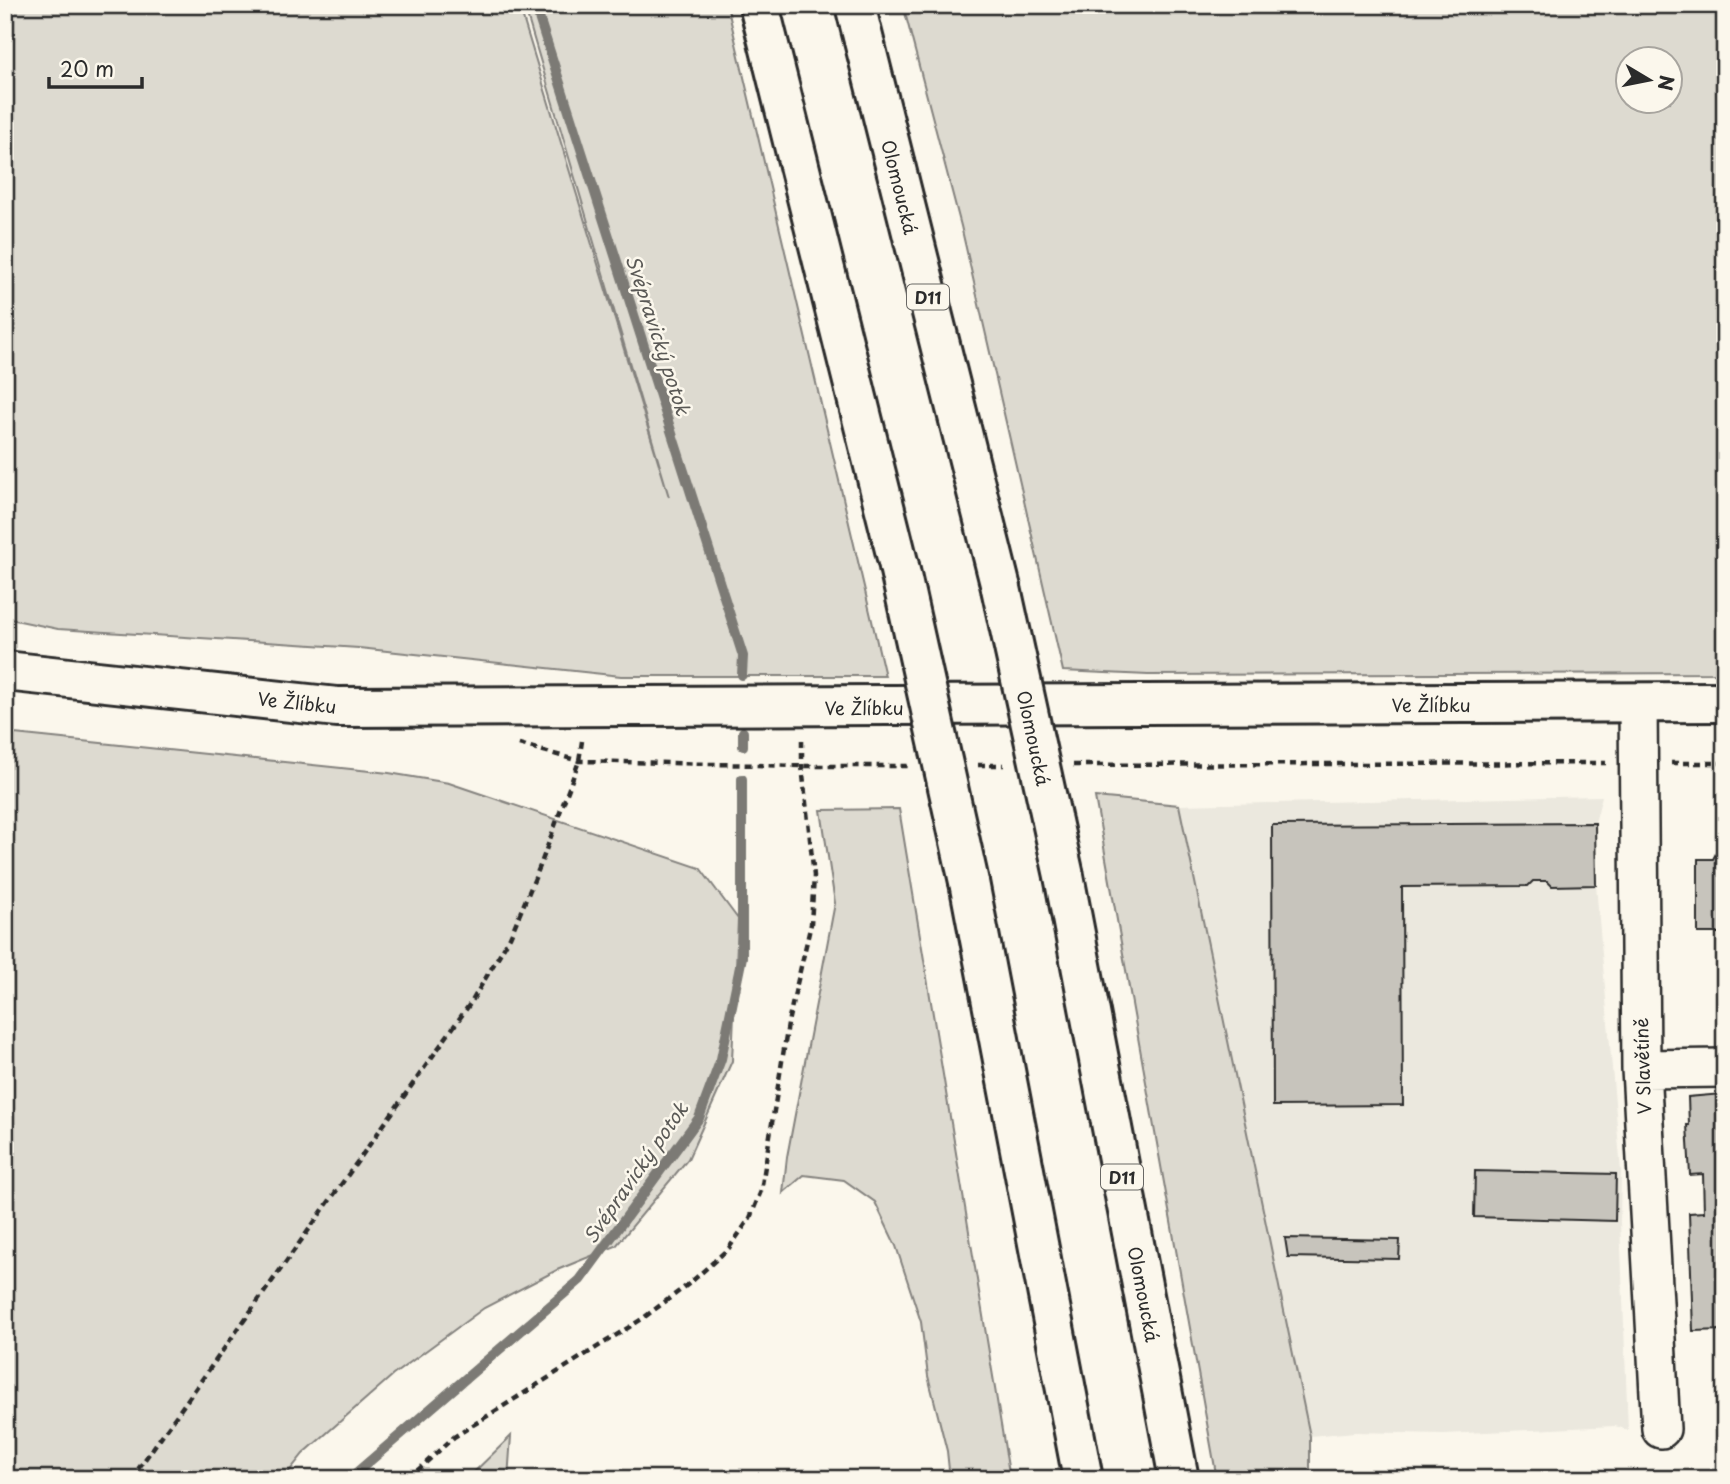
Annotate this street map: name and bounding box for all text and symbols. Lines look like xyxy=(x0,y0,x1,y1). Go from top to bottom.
scale bar xyxy=(49,46,142,90)
north arrow xyxy=(1614,46,1684,116)
text: 20 m xyxy=(60,52,114,84)
text: N xyxy=(1652,73,1682,93)
street label: Olomoucká xyxy=(875,137,925,238)
water label: Svépravický potok xyxy=(620,251,698,420)
road number: D11 xyxy=(907,284,949,310)
street label: Ve Žlíbku xyxy=(256,684,338,720)
street label: Olomoucká xyxy=(1011,688,1057,789)
street label: Ve Žlíbku xyxy=(1392,691,1470,718)
street label: Ve Žlíbku xyxy=(825,694,903,721)
street label: V Slavětíně xyxy=(1627,1017,1657,1115)
water label: Svépravický potok xyxy=(576,1095,695,1248)
road number: D11 xyxy=(1101,1164,1143,1190)
street label: Olomoucká xyxy=(1122,1244,1167,1345)

